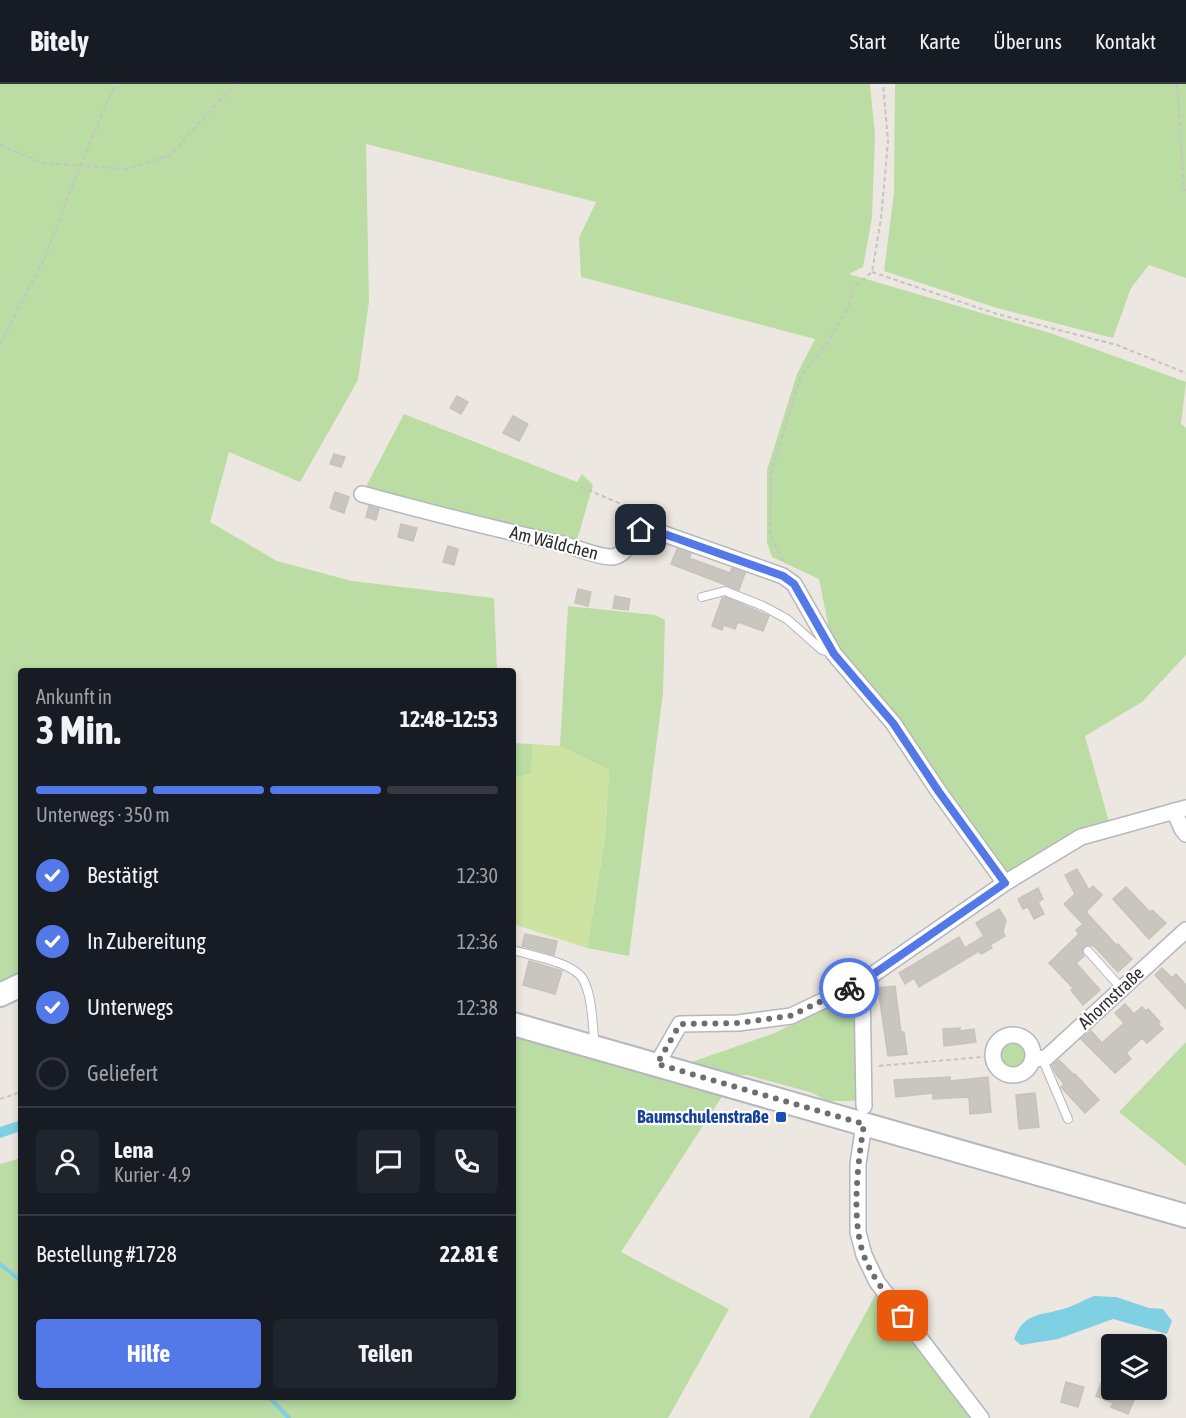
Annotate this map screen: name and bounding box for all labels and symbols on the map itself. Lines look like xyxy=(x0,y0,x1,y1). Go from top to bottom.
pin xyxy=(615,504,666,555)
street label: Am Wäldchen xyxy=(508,521,601,564)
courier xyxy=(819,958,879,1018)
street label: Ahornstraße xyxy=(1074,962,1148,1033)
place label: Baumschulenstraße xyxy=(637,1106,769,1127)
marker: Baumschulenstraße xyxy=(774,1110,788,1124)
pin xyxy=(877,1290,928,1341)

